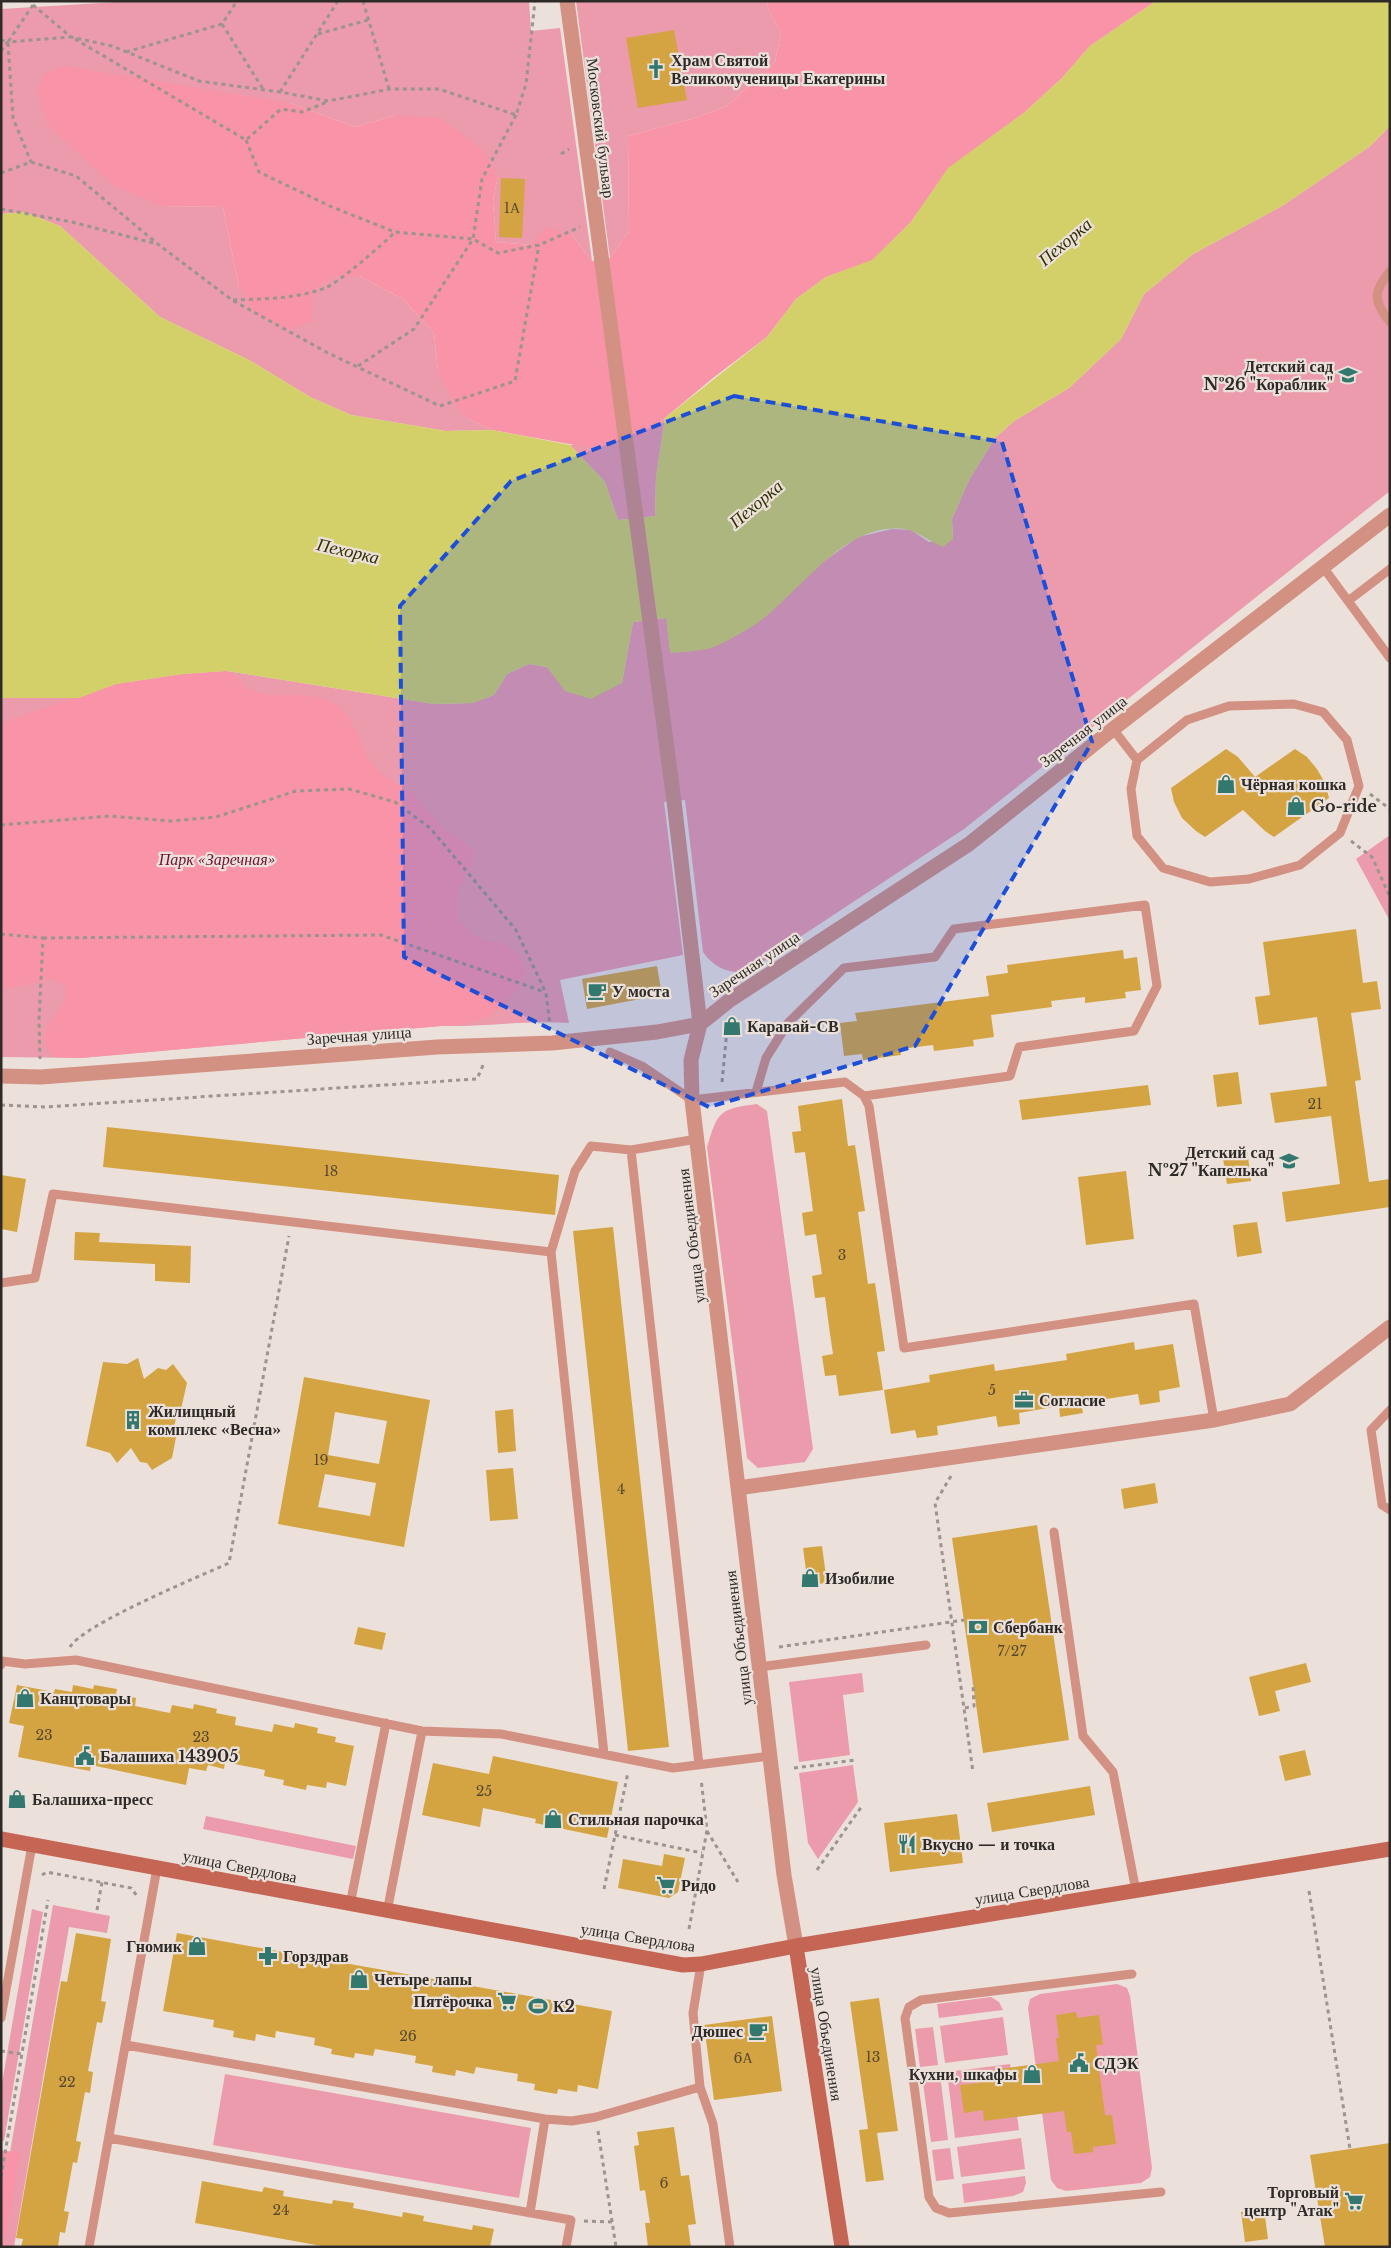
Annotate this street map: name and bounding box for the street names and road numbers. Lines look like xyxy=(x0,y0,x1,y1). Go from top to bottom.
street label: Московский бульвар xyxy=(582,57,620,199)
street label: Заречная улица xyxy=(1035,691,1131,771)
street label: Заречная улица xyxy=(705,926,803,1002)
street label: Заречная улица xyxy=(306,1021,412,1049)
street label: улица Объединения xyxy=(673,1167,709,1304)
street label: улица Объединения xyxy=(720,1569,756,1706)
street label: улица Свердлова xyxy=(181,1845,299,1887)
street label: улица Свердлова xyxy=(973,1871,1091,1909)
street label: улица Свердлова xyxy=(579,1918,697,1956)
street label: улица Объединения xyxy=(807,1966,848,2103)

